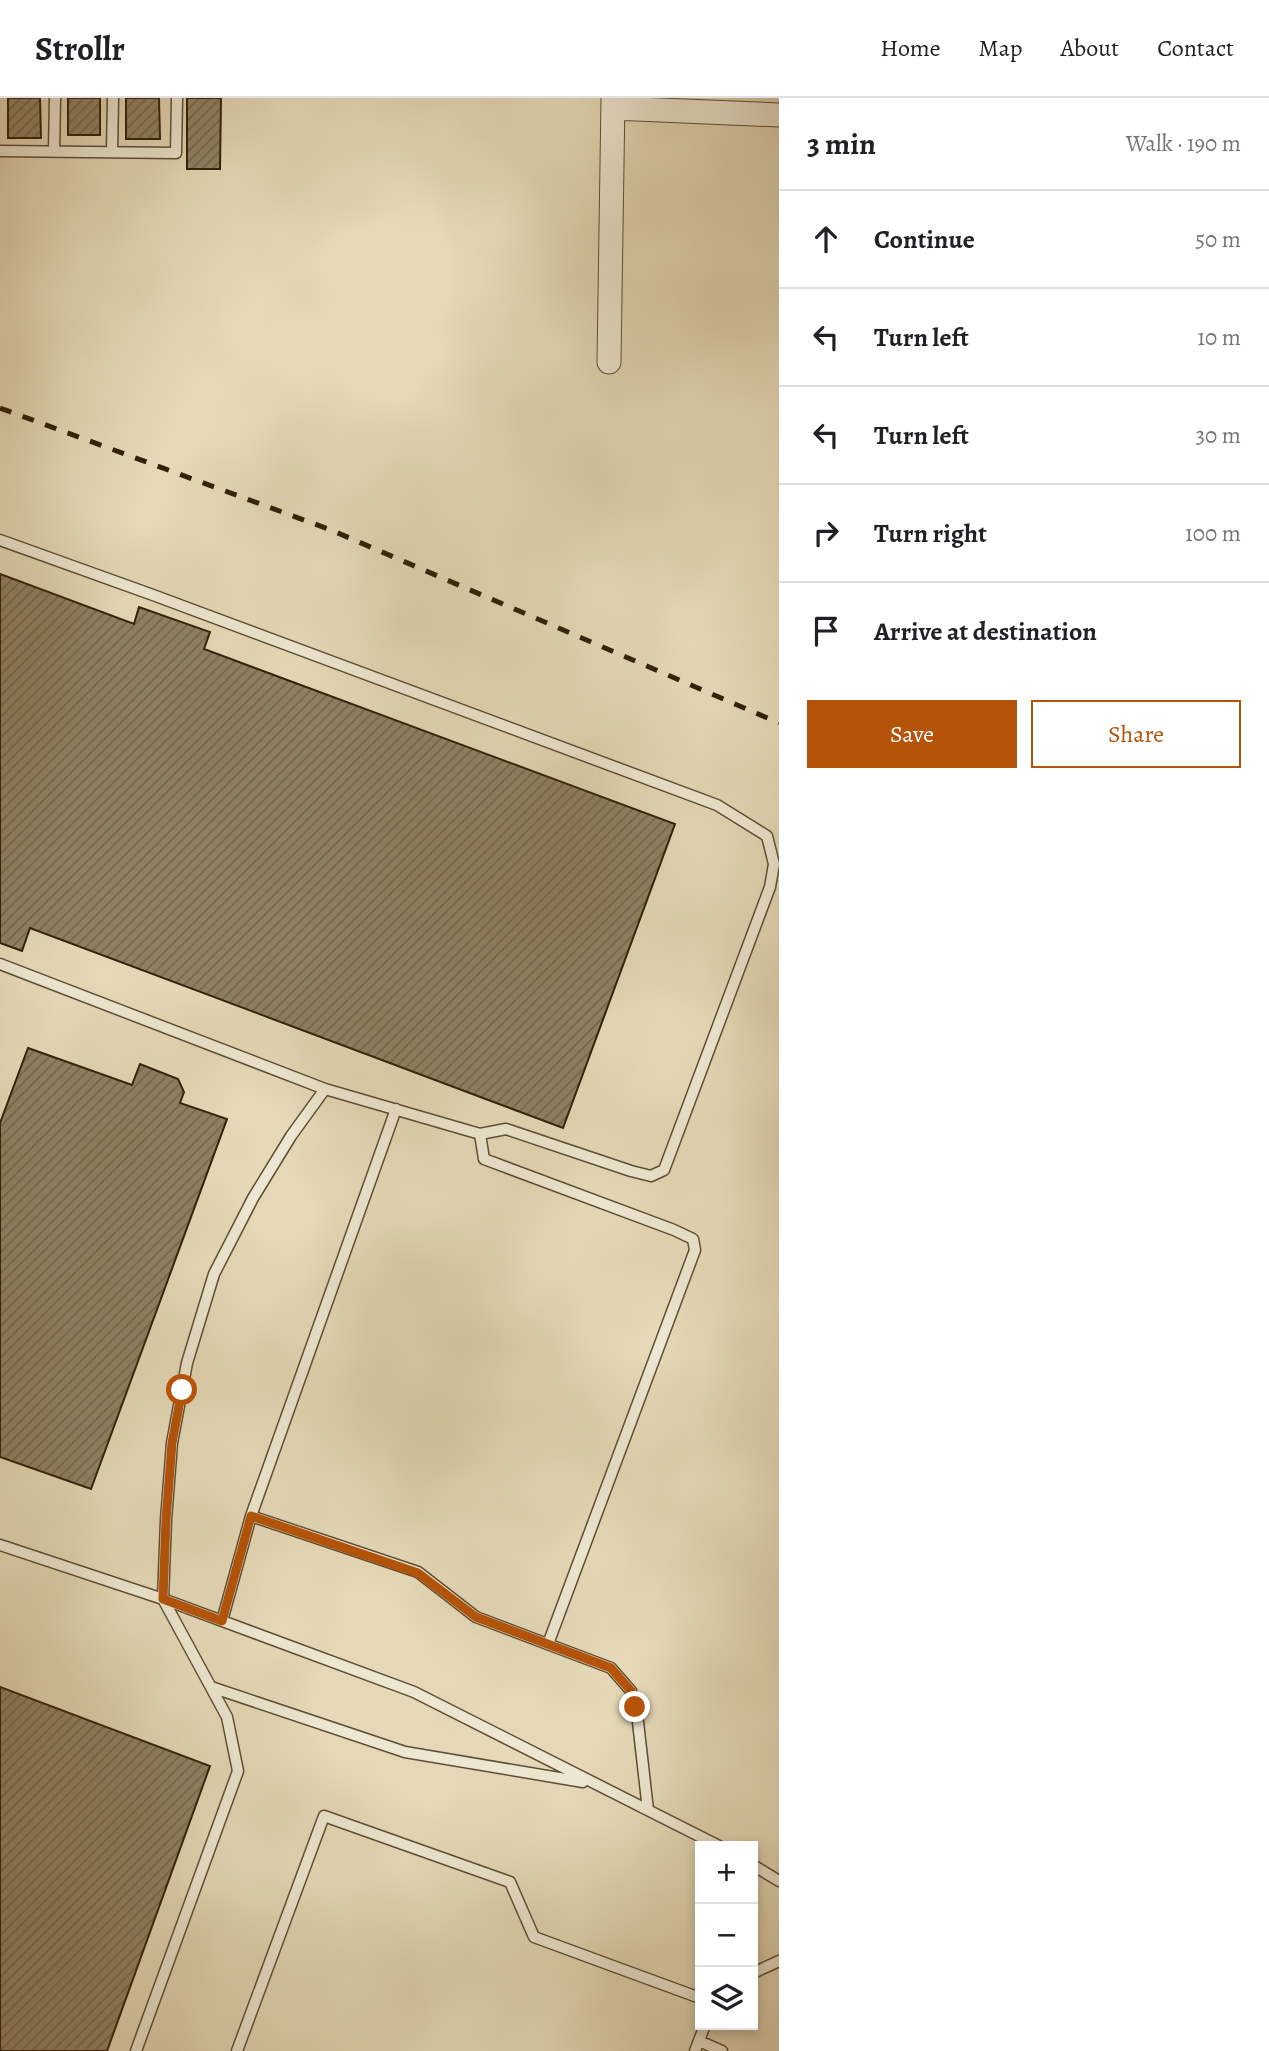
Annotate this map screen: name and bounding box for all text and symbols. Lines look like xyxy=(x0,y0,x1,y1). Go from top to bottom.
text: Strollr xyxy=(35,26,125,71)
text: Home xyxy=(880,32,941,64)
text: Map xyxy=(979,32,1023,64)
text: About xyxy=(1061,32,1119,64)
text: Contact xyxy=(1157,32,1234,64)
text: 3 min xyxy=(807,124,876,164)
text: Walk · 190 m xyxy=(1126,128,1241,159)
icon: ahead xyxy=(807,220,845,258)
text: Continue xyxy=(874,222,975,257)
text: 50 m xyxy=(1195,224,1241,255)
icon: left xyxy=(807,318,845,356)
text: Turn left xyxy=(874,320,969,355)
text: 10 m xyxy=(1197,322,1241,353)
icon: left xyxy=(807,416,845,454)
text: Turn left xyxy=(874,418,969,453)
text: 30 m xyxy=(1195,420,1241,451)
icon: right xyxy=(807,514,845,552)
text: Turn right xyxy=(874,516,987,551)
text: 100 m xyxy=(1185,518,1241,549)
icon: arrive xyxy=(807,612,845,650)
text: Arrive at destination xyxy=(874,614,1097,649)
button: Save xyxy=(807,700,1017,768)
button: Share xyxy=(1031,700,1241,768)
route start xyxy=(166,1374,197,1405)
route end xyxy=(619,1691,650,1722)
map controls xyxy=(695,1841,758,2030)
button: + xyxy=(695,1841,758,1904)
button: − xyxy=(695,1904,758,1967)
button: layers xyxy=(695,1967,758,2030)

